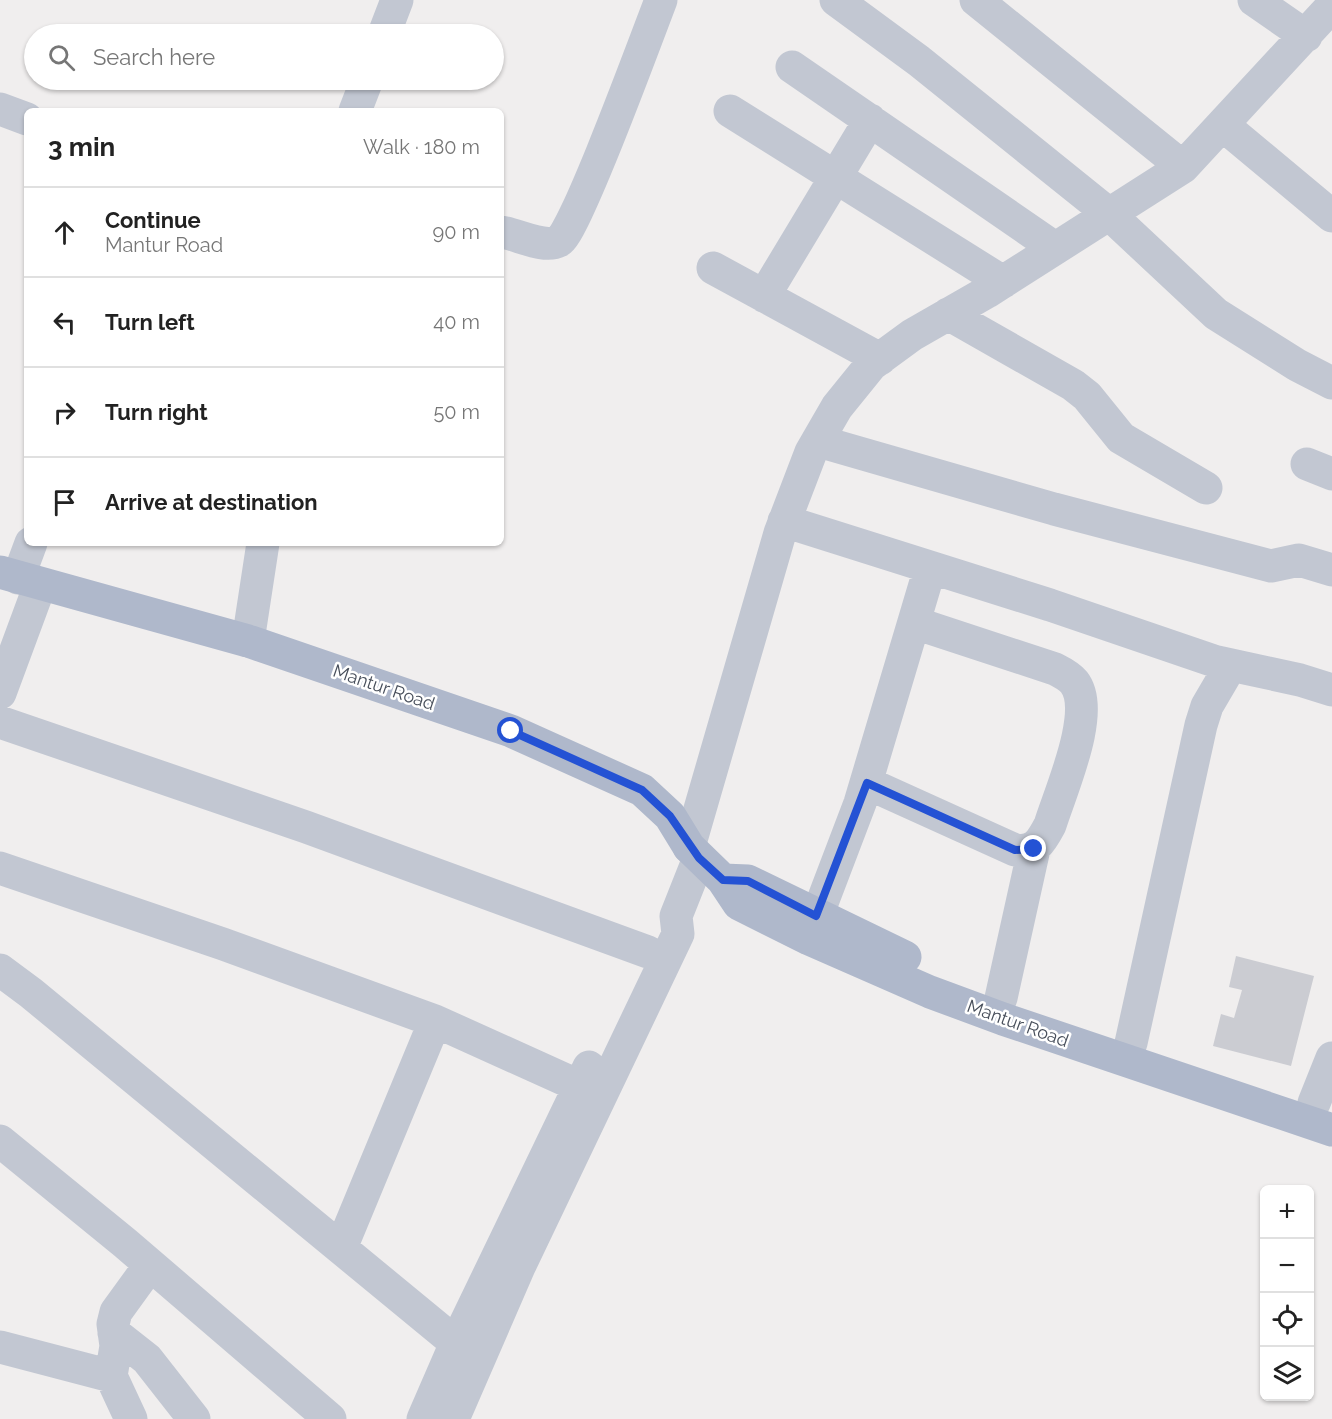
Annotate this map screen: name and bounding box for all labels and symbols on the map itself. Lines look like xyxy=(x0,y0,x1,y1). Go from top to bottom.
street label: Mantur Road xyxy=(330,660,438,714)
route start xyxy=(497,717,523,743)
route end xyxy=(1020,835,1046,861)
street label: Mantur Road xyxy=(964,995,1072,1051)

